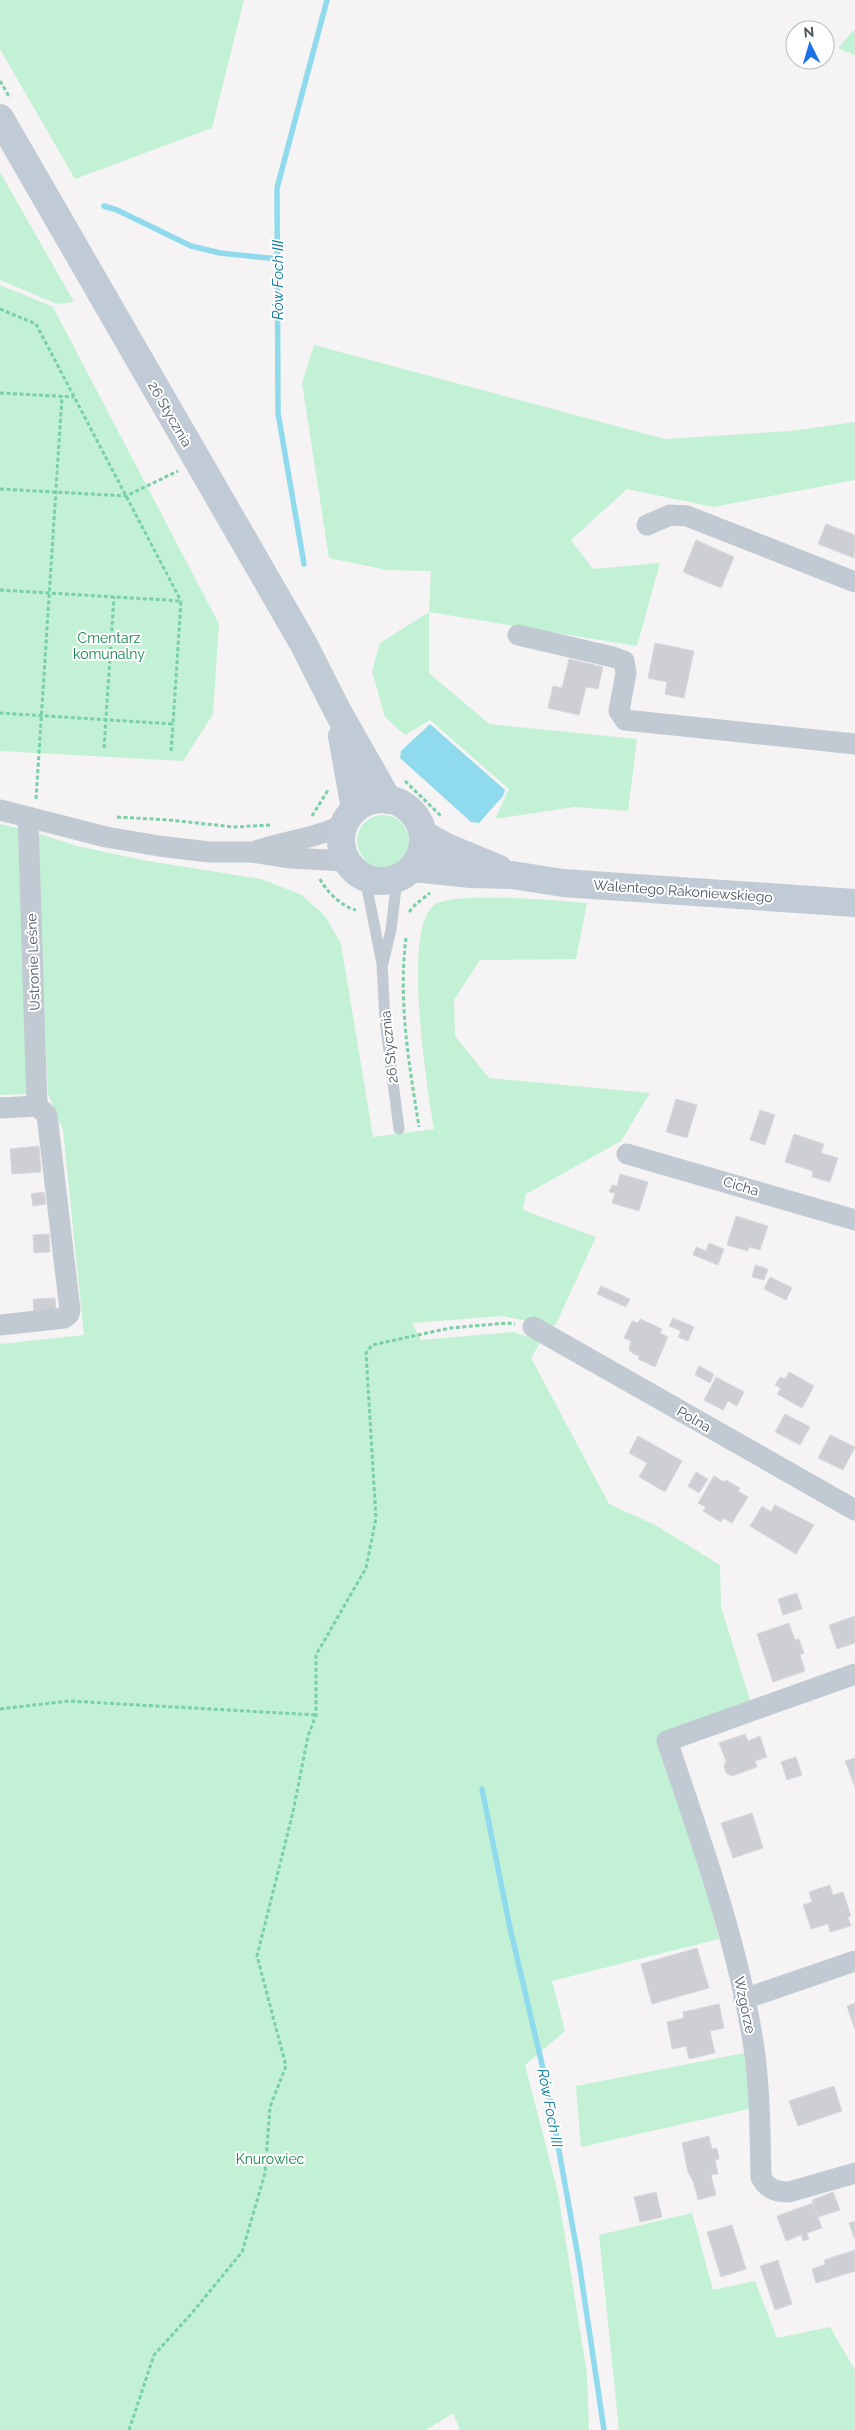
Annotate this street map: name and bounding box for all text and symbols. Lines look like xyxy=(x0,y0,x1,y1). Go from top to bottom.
north arrow xyxy=(785,20,835,70)
text: N xyxy=(803,24,815,40)
water label: Rów Foch III xyxy=(269,240,287,320)
street label: 26 Stycznia xyxy=(145,378,195,450)
park label: Cmentarz komunalny xyxy=(73,630,145,662)
street label: Walentego Rakoniewskiego xyxy=(593,877,773,905)
street label: Ustronie Leśne xyxy=(23,913,43,1011)
street label: 26 Stycznia xyxy=(377,1010,401,1084)
street label: Cicha xyxy=(721,1173,761,1199)
street label: Polna xyxy=(674,1403,714,1435)
street label: Wzgórze xyxy=(731,1975,759,2035)
water label: Rów Foch III xyxy=(534,2067,567,2149)
park label: Knurowiec xyxy=(236,2151,305,2167)

